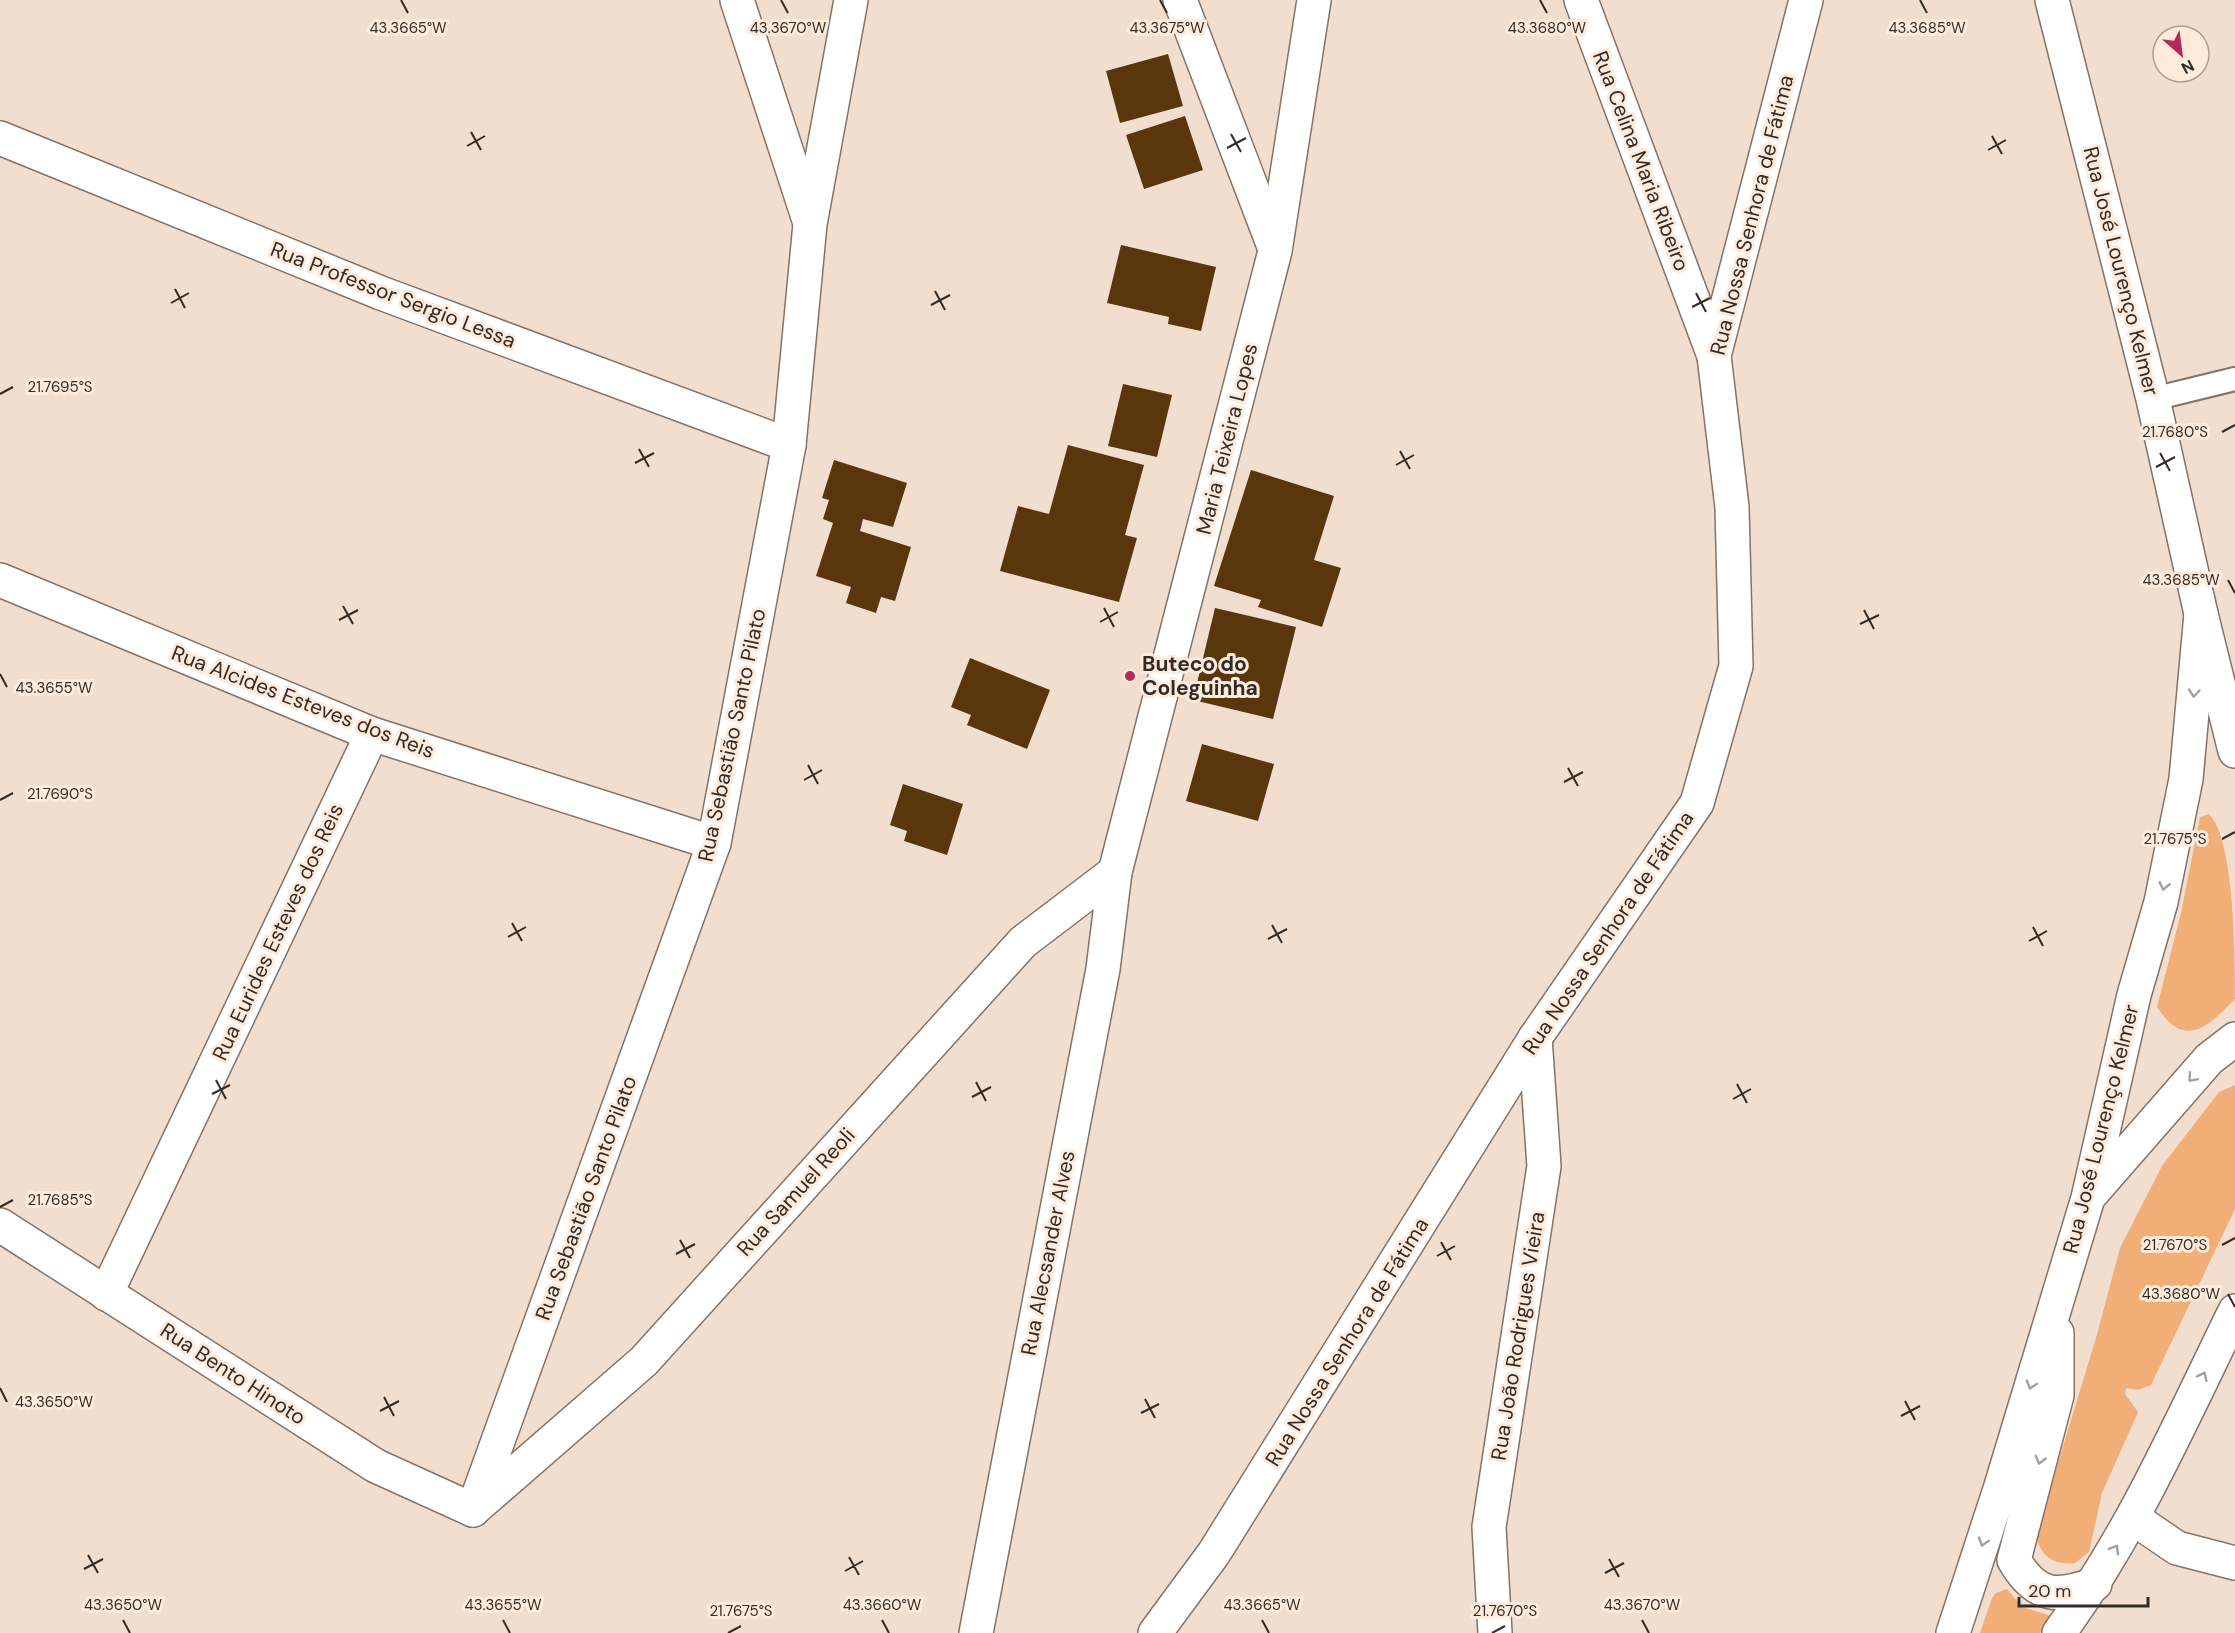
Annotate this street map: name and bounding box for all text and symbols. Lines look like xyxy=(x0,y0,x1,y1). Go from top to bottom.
text: 43.3665°W xyxy=(369,18,447,38)
text: 43.3670°W xyxy=(750,18,827,38)
text: 43.3675°W xyxy=(1129,18,1205,38)
text: 43.3680°W xyxy=(1508,18,1587,38)
text: 43.3685°W xyxy=(1888,18,1966,38)
north arrow xyxy=(2151,24,2211,84)
street label: Rua Celina Maria Ribeiro xyxy=(1586,47,1696,275)
text: N xyxy=(2178,55,2198,79)
street label: Rua Nossa Senhora de Fátima xyxy=(1704,72,1800,358)
street label: Rua José Lourenço Kelmer xyxy=(2076,144,2166,399)
street label: Rua Professor Sergio Lessa xyxy=(266,235,520,355)
street label: Maria Teixeira Lopes xyxy=(1190,340,1264,538)
text: 21.7695°S xyxy=(28,377,93,397)
text: 21.7680°S xyxy=(2142,422,2208,442)
text: 43.3685°W xyxy=(2142,570,2220,590)
street label: Rua Sebastião Santo Pilato xyxy=(691,606,773,864)
street label: Rua Alcides Esteves dos Reis xyxy=(168,639,438,765)
place label: Buteco do Coleguinha xyxy=(1142,650,1258,702)
marker: Buteco do Coleguinha xyxy=(1123,669,1137,683)
text: 43.3655°W xyxy=(16,678,93,698)
one-way arrow xyxy=(2188,689,2201,698)
text: 21.7690°S xyxy=(27,784,93,804)
street label: Rua Eurides Esteves dos Reis xyxy=(206,799,350,1065)
street label: Rua Nossa Senhora de Fátima xyxy=(1516,806,1700,1060)
text: 21.7675°S xyxy=(2143,829,2207,849)
one-way arrow xyxy=(2158,880,2171,890)
street label: Rua José Lourenço Kelmer xyxy=(2056,1001,2146,1256)
one-way arrow xyxy=(2188,1071,2199,1082)
street label: Rua Sebastião Santo Pilato xyxy=(529,1072,643,1324)
street label: Rua Samuel Reoli xyxy=(731,1122,861,1262)
street label: Rua Alecsander Alves xyxy=(1014,1148,1082,1358)
text: 21.7685°S xyxy=(28,1190,93,1210)
street label: Rua João Rodrigues Vieira xyxy=(1485,1210,1551,1462)
street label: Rua Nossa Senhora de Fátima xyxy=(1259,1213,1435,1471)
text: 21.7670°S xyxy=(2143,1235,2207,1255)
text: 43.3680°W xyxy=(2142,1284,2221,1304)
street label: Rua Bento Hinoto xyxy=(155,1317,311,1431)
one-way arrow xyxy=(2196,1371,2208,1382)
one-way arrow xyxy=(2026,1379,2038,1390)
text: 43.3650°W xyxy=(15,1392,93,1412)
one-way arrow xyxy=(2034,1454,2047,1464)
one-way arrow xyxy=(1977,1536,1990,1547)
one-way arrow xyxy=(2108,1545,2119,1556)
scale bar xyxy=(2019,1570,2148,1608)
text: 20 m xyxy=(2028,1579,2071,1603)
text: 43.3650°W xyxy=(84,1595,162,1615)
text: 43.3655°W xyxy=(465,1595,542,1615)
text: 43.3660°W xyxy=(843,1595,922,1615)
text: 43.3665°W xyxy=(1223,1595,1301,1615)
text: 43.3670°W xyxy=(1604,1595,1681,1615)
text: 21.7675°S xyxy=(709,1601,773,1621)
text: 21.7670°S xyxy=(1473,1601,1537,1621)

